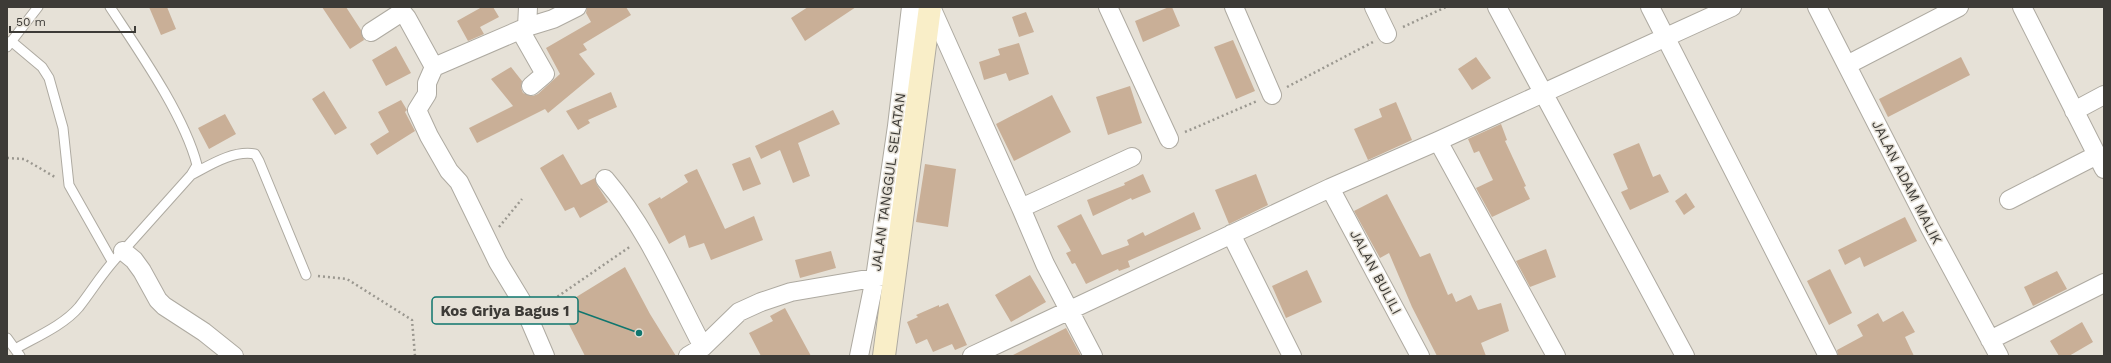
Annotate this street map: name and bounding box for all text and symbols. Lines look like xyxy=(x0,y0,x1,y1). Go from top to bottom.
scale bar xyxy=(10,8,135,34)
text: 50 m xyxy=(16,15,46,29)
street label: JALAN TANGGUL SELATAN xyxy=(868,92,908,272)
street label: JALAN ADAM MALIK xyxy=(1869,117,1945,247)
street label: JALAN BULILI xyxy=(1347,227,1405,317)
callout: Kos Griya Bagus 1 xyxy=(432,297,578,324)
text: Kos Griya Bagus 1 xyxy=(440,302,570,320)

